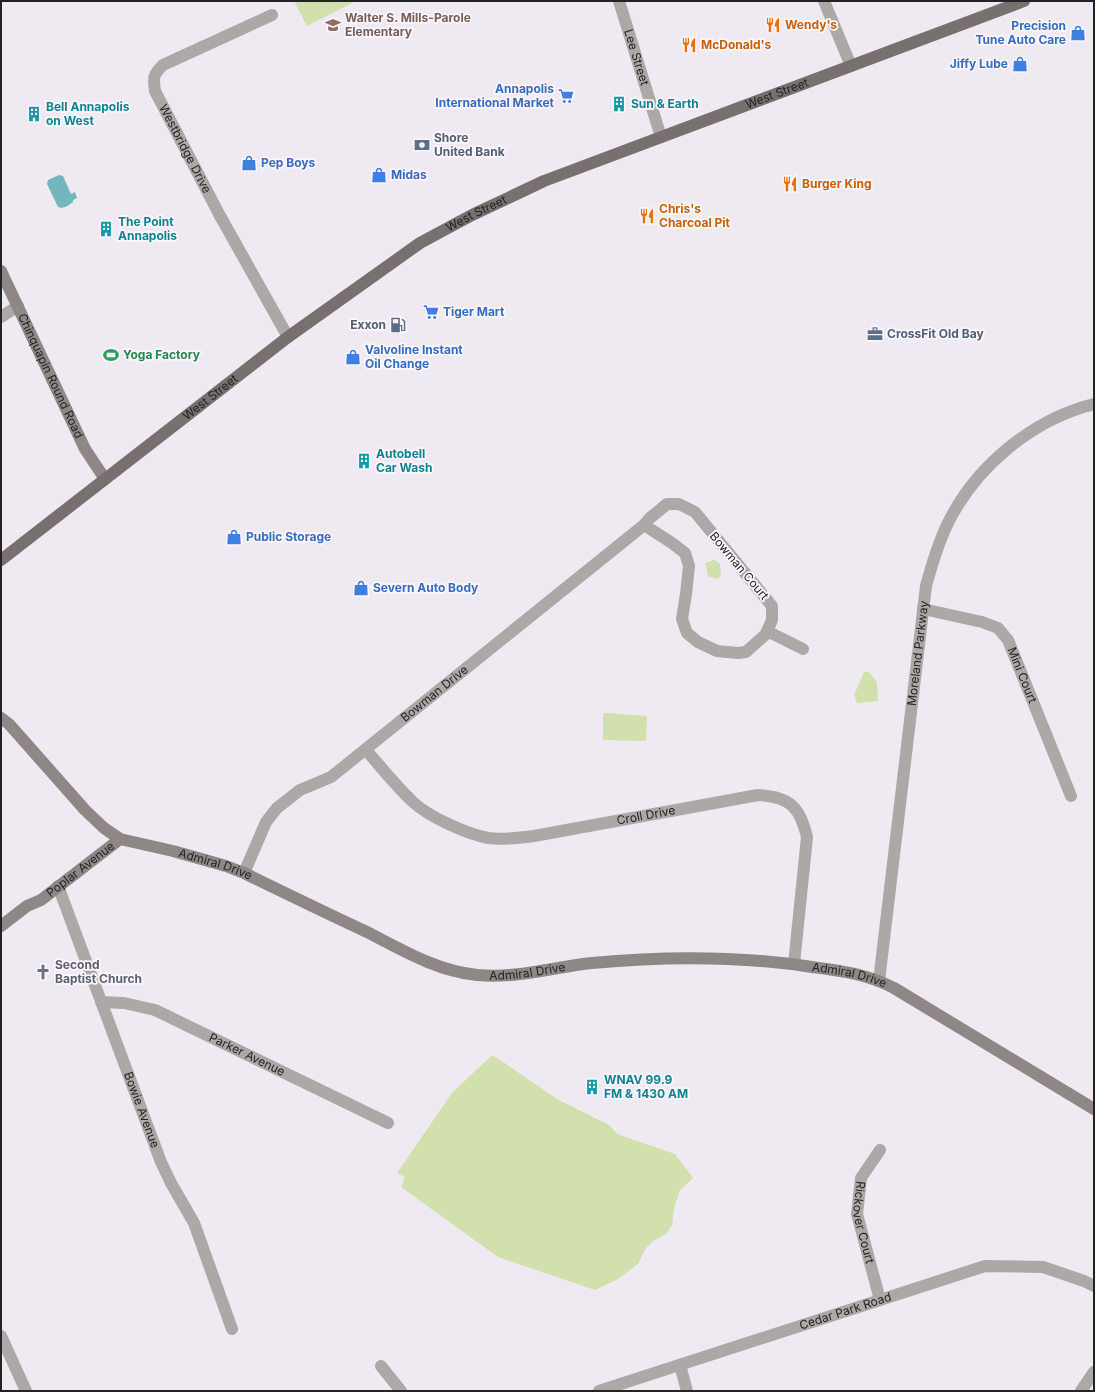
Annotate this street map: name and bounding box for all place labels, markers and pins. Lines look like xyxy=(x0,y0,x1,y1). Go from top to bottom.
place label: Walter S. Mills-Parole Elementary xyxy=(345,10,471,39)
school or university icon: Walter S. Mills-Parole Elementary xyxy=(324,16,342,34)
restaurant icon: Wendy's xyxy=(764,16,782,34)
place label: Wendy's xyxy=(785,17,837,32)
place label: Precision Tune Auto Care xyxy=(975,18,1066,47)
shop icon: Precision Tune Auto Care xyxy=(1069,24,1087,42)
restaurant icon: McDonald's xyxy=(680,36,698,54)
place label: McDonald's xyxy=(701,37,771,52)
shop icon: Jiffy Lube xyxy=(1011,55,1029,73)
place label: Jiffy Lube xyxy=(950,56,1008,71)
place label: Annapolis International Market xyxy=(435,81,555,110)
supermarket icon: Annapolis International Market xyxy=(557,87,575,105)
building icon: Sun & Earth xyxy=(610,95,628,113)
place label: Sun & Earth xyxy=(631,96,699,111)
place label: Bell Annapolis on West xyxy=(46,99,130,128)
building icon: Bell Annapolis on West xyxy=(25,105,43,123)
place label: Shore United Bank xyxy=(434,130,505,159)
bank icon: Shore United Bank xyxy=(413,136,431,154)
shop icon: Pep Boys xyxy=(240,154,258,172)
place label: Pep Boys xyxy=(261,155,316,170)
shop icon: Midas xyxy=(370,166,388,184)
place label: Midas xyxy=(391,167,427,182)
restaurant icon: Burger King xyxy=(781,175,799,193)
place label: Burger King xyxy=(802,176,872,191)
place label: Chris's Charcoal Pit xyxy=(659,201,731,230)
restaurant icon: Chris's Charcoal Pit xyxy=(638,207,656,225)
place label: The Point Annapolis xyxy=(118,214,177,243)
building icon: The Point Annapolis xyxy=(97,220,115,238)
supermarket icon: Tiger Mart xyxy=(422,303,440,321)
place label: Tiger Mart xyxy=(443,304,505,319)
fuel station icon: Exxon xyxy=(389,316,407,334)
place label: Exxon xyxy=(350,317,386,332)
office icon: CrossFit Old Bay xyxy=(866,325,884,343)
place label: CrossFit Old Bay xyxy=(887,326,984,341)
place label: Valvoline Instant Oil Change xyxy=(365,342,463,371)
sports icon: Yoga Factory xyxy=(102,346,120,364)
place label: Yoga Factory xyxy=(123,347,201,362)
shop icon: Valvoline Instant Oil Change xyxy=(344,348,362,366)
place label: Autobell Car Wash xyxy=(376,446,433,475)
building icon: Autobell Car Wash xyxy=(355,452,373,470)
shop icon: Public Storage xyxy=(225,528,243,546)
place label: Public Storage xyxy=(246,529,331,544)
shop icon: Severn Auto Body xyxy=(352,579,370,597)
place label: Severn Auto Body xyxy=(373,580,479,595)
place label: Second Baptist Church xyxy=(55,957,142,986)
church icon: Second Baptist Church xyxy=(34,963,52,981)
place label: WNAV 99.9 FM & 1430 AM xyxy=(604,1072,688,1101)
building icon: WNAV 99.9 FM & 1430 AM xyxy=(583,1078,601,1096)

